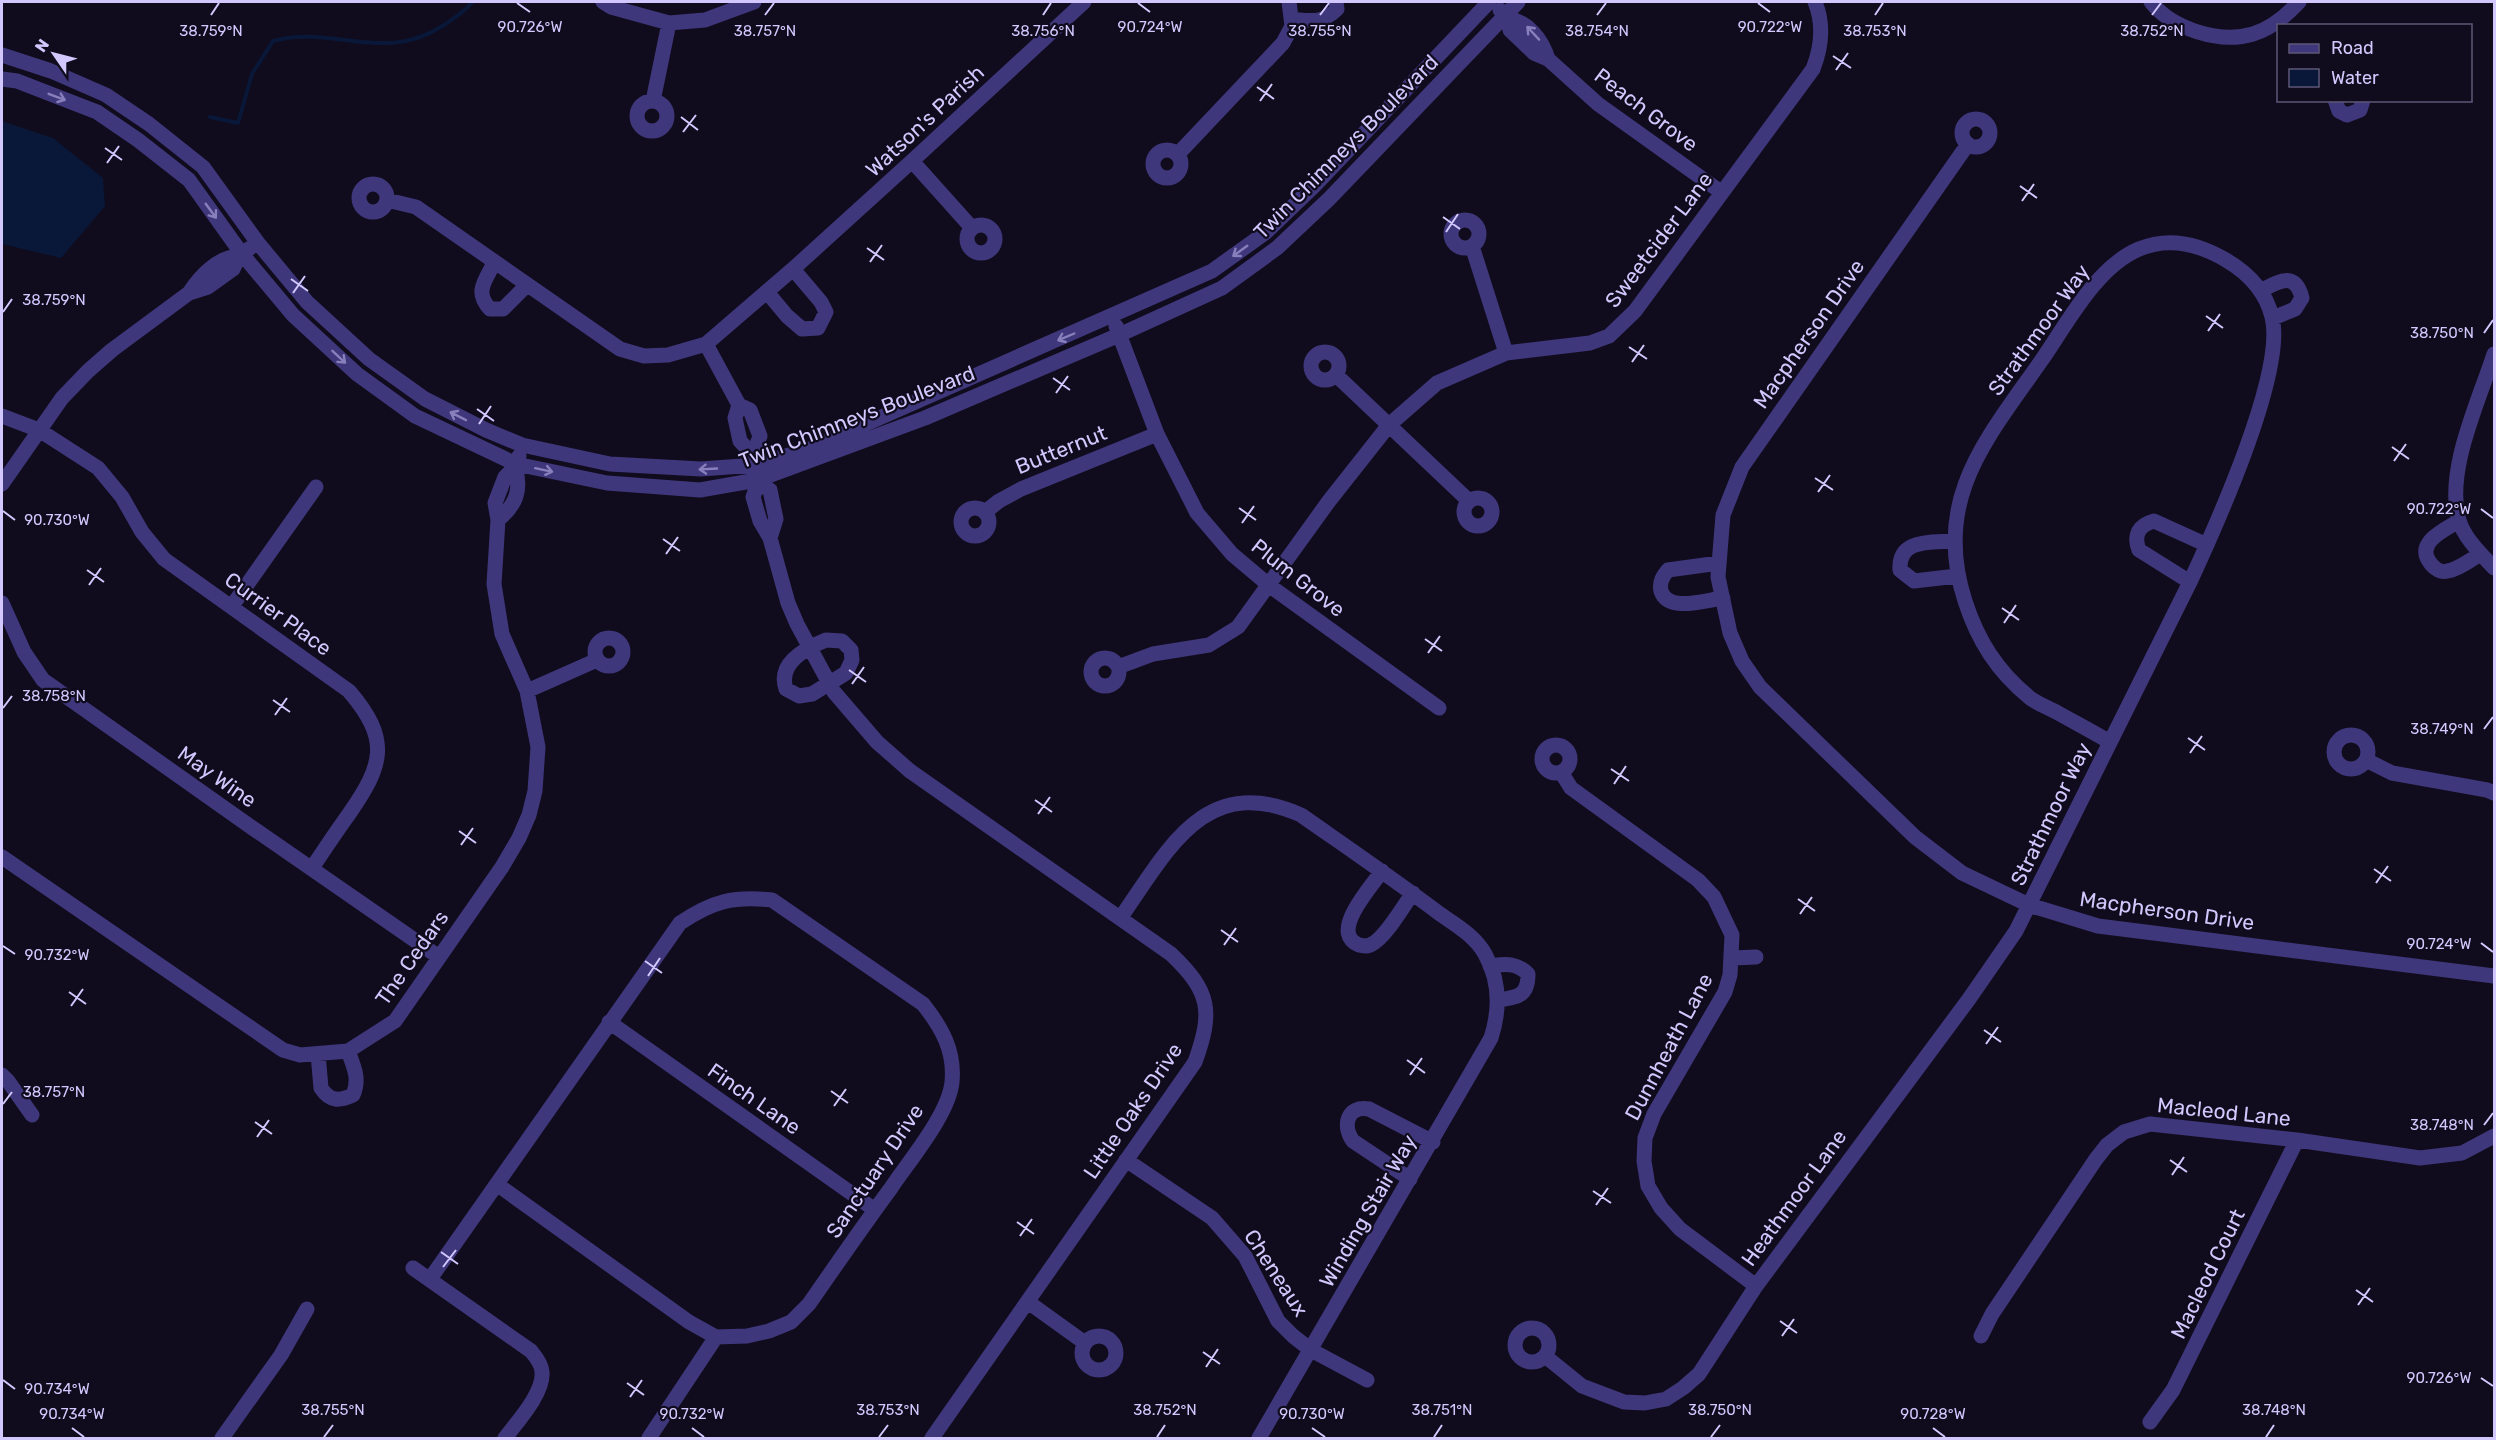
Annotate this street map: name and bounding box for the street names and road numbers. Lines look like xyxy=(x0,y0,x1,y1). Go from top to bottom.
street label: Twin Chimneys Boulevard xyxy=(1248,49,1443,244)
street label: Watson's Parish xyxy=(860,60,989,182)
street label: Peach Grove xyxy=(1590,63,1703,157)
street label: Sweetcider Lane xyxy=(1600,167,1718,312)
street label: Macpherson Drive xyxy=(1748,254,1869,413)
street label: Strathmoor Way xyxy=(1983,259,2095,400)
street label: Twin Chimneys Boulevard xyxy=(735,360,978,473)
street label: Butternut xyxy=(1011,420,1110,479)
street label: Plum Grove xyxy=(1247,533,1350,622)
street label: Currier Place xyxy=(220,567,336,661)
street label: Strathmoor Way xyxy=(2005,738,2096,889)
street label: May Wine xyxy=(173,740,261,813)
street label: Macpherson Drive xyxy=(2078,886,2256,935)
street label: The Cedars xyxy=(370,906,453,1010)
street label: Dunnheath Lane xyxy=(1619,969,1718,1124)
street label: Little Oaks Drive xyxy=(1078,1038,1187,1183)
street label: Finch Lane xyxy=(703,1058,805,1140)
street label: Macleod Lane xyxy=(2156,1092,2292,1131)
street label: Sanctuary Drive xyxy=(821,1099,929,1242)
street label: Heathmoor Lane xyxy=(1736,1125,1851,1271)
street label: Winding Stair Way xyxy=(1314,1130,1422,1292)
street label: Macleod Court xyxy=(2165,1205,2250,1343)
street label: Cheneaux xyxy=(1239,1225,1314,1321)

